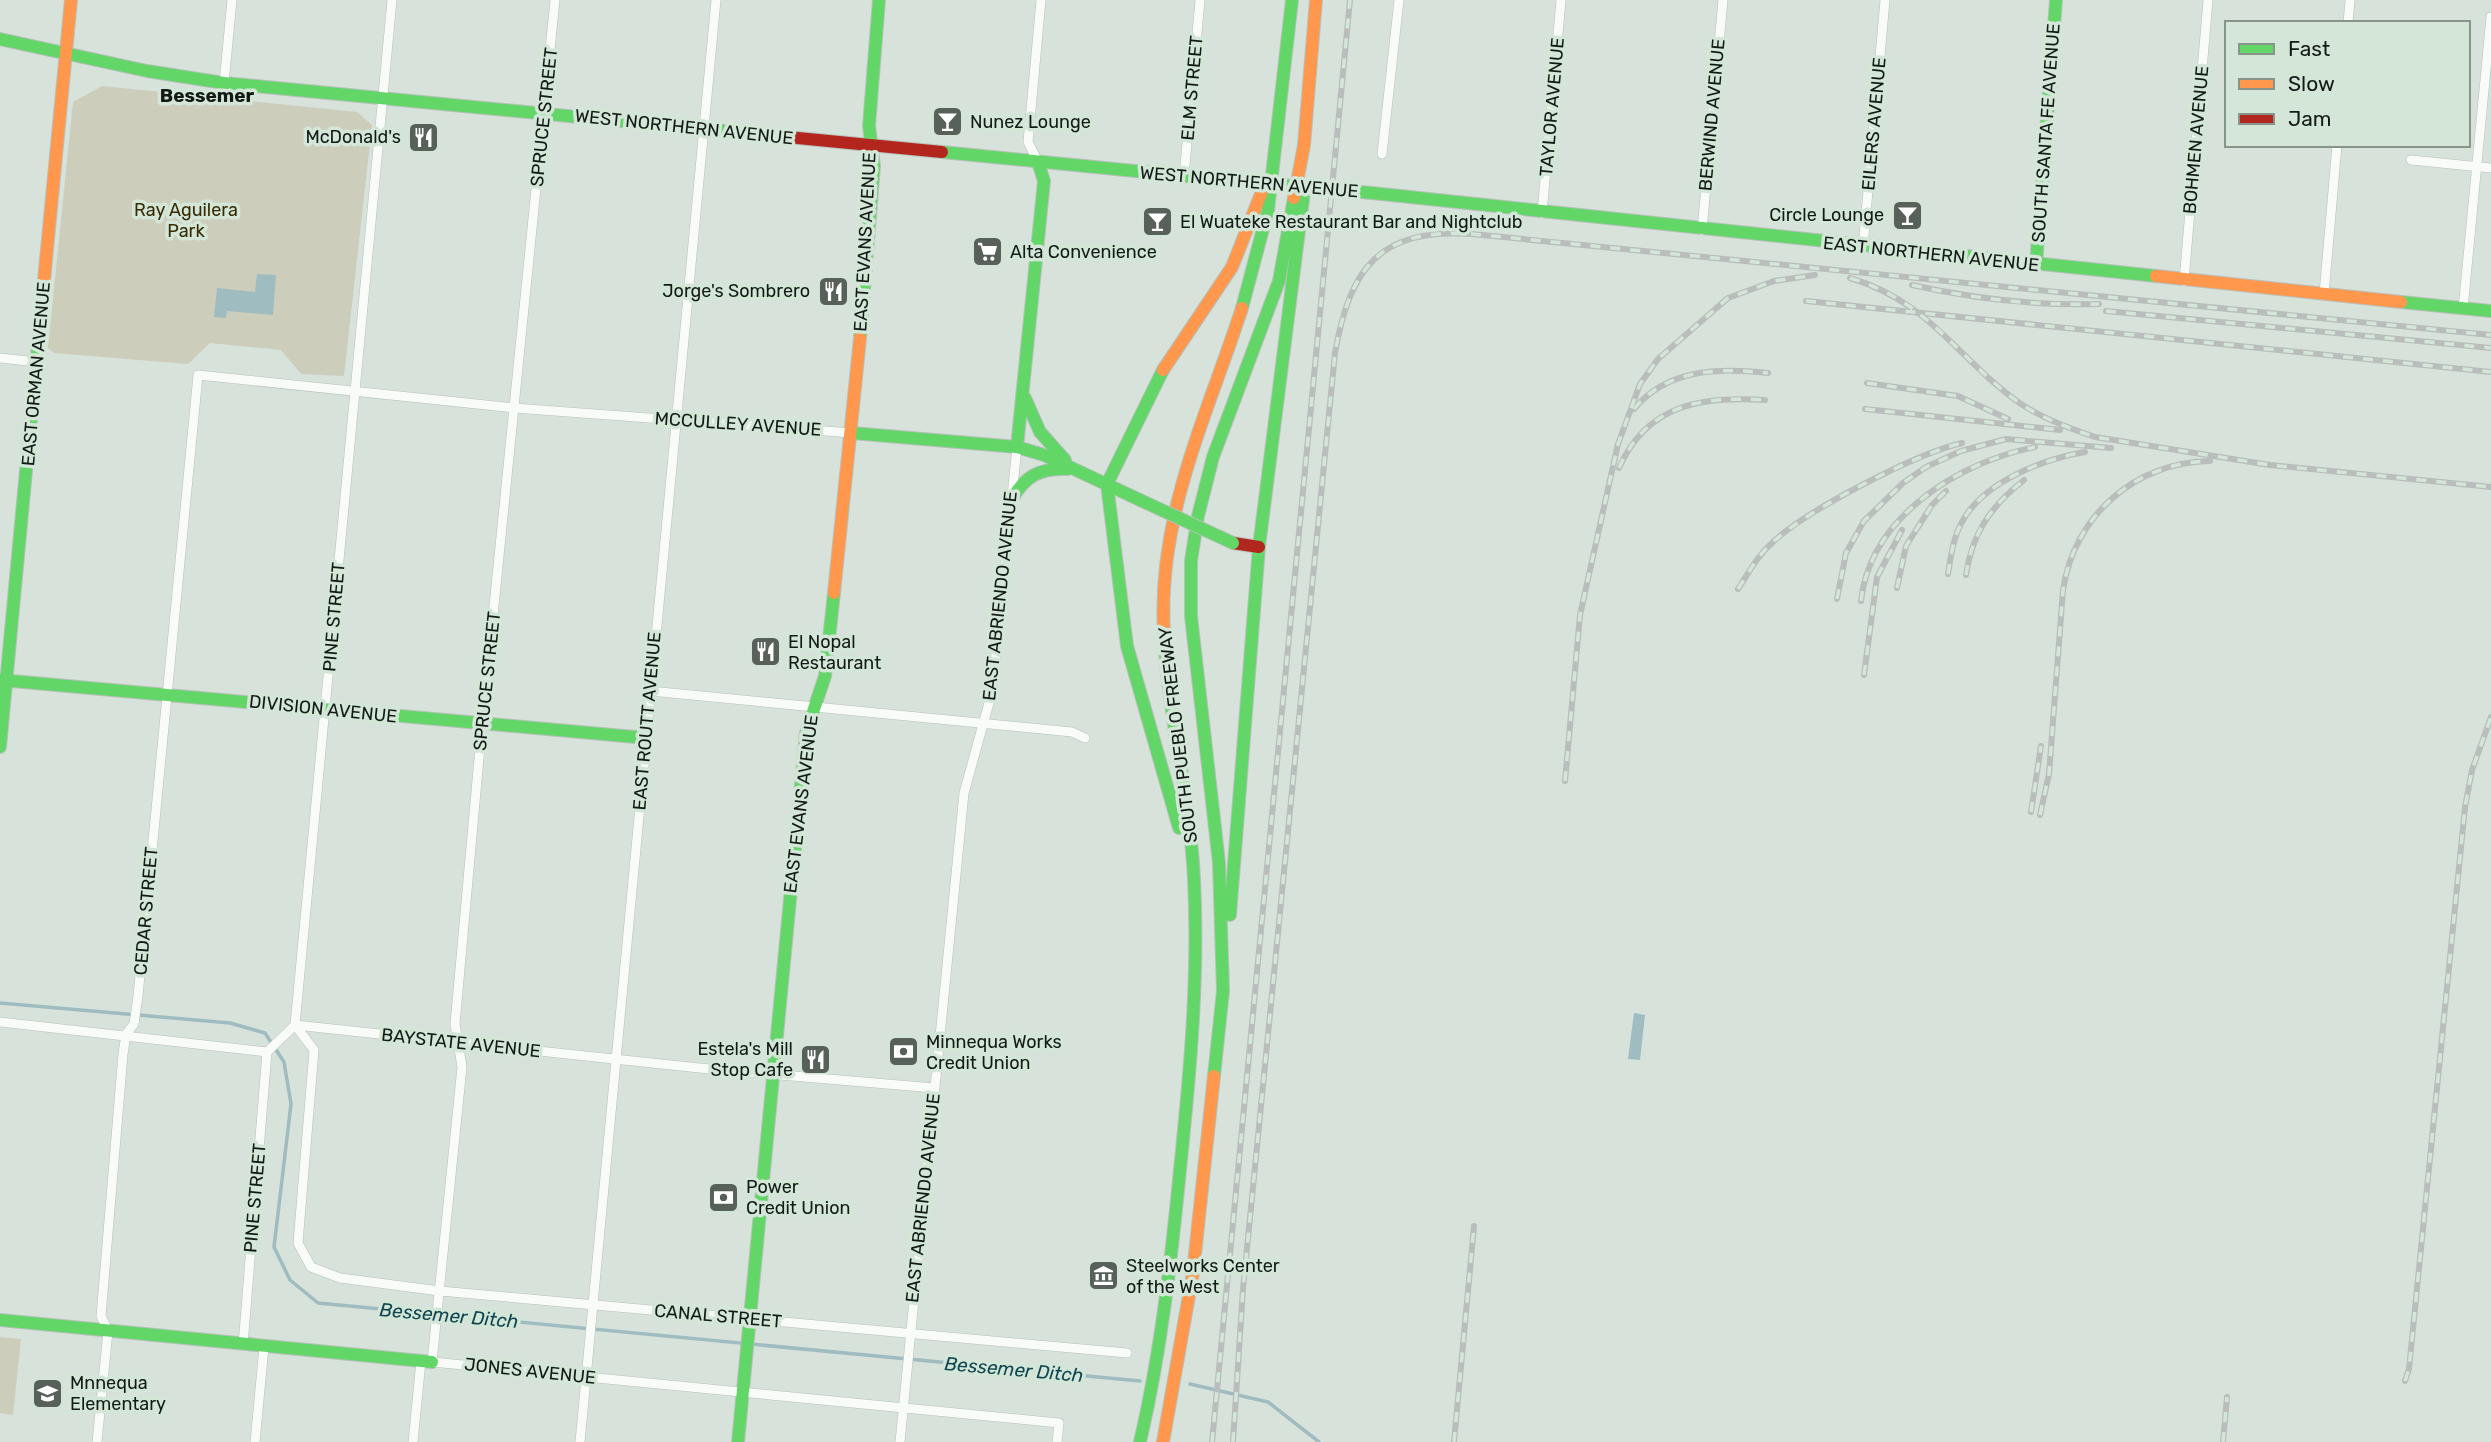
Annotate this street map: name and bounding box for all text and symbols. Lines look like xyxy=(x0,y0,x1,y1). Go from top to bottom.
legend xyxy=(2225,21,2470,147)
street label: SOUTH SANTA FE AVENUE xyxy=(2027,23,2065,243)
street label: ELM STREET xyxy=(1176,35,1208,141)
text: Fast xyxy=(2288,36,2330,61)
street label: TAYLOR AVENUE xyxy=(1535,37,1569,177)
street label: BERWIND AVENUE xyxy=(1694,38,1730,192)
street label: SPRUCE STREET xyxy=(526,46,562,188)
street label: EILERS AVENUE xyxy=(1857,56,1891,192)
street label: BOHMEN AVENUE xyxy=(2179,65,2213,215)
text: Slow xyxy=(2288,71,2335,96)
district label: Bessemer xyxy=(160,84,255,107)
street label: WEST NORTHERN AVENUE xyxy=(574,105,794,149)
bar icon: Nunez Lounge xyxy=(930,105,964,139)
text: Jam xyxy=(2288,106,2332,131)
place label: Nunez Lounge xyxy=(970,111,1091,133)
restaurant icon: McDonald's xyxy=(407,120,441,154)
place label: McDonald's xyxy=(305,126,401,148)
street label: EAST EVANS AVENUE xyxy=(849,152,881,332)
street label: WEST NORTHERN AVENUE xyxy=(1139,161,1359,203)
bar icon: Circle Lounge xyxy=(1890,198,1924,232)
park label: Ray Aguilera Park xyxy=(134,199,238,242)
place label: Circle Lounge xyxy=(1769,204,1884,226)
bar icon: El Wuateke Restaurant Bar and Nightclub xyxy=(1140,205,1174,239)
place label: El Wuateke Restaurant Bar and Nightclub xyxy=(1180,211,1522,233)
street label: EAST NORTHERN AVENUE xyxy=(1822,232,2040,276)
supermarket icon: Alta Convenience xyxy=(970,235,1004,269)
place label: Alta Convenience xyxy=(1010,241,1157,263)
restaurant icon: Jorge's Sombrero xyxy=(816,274,850,308)
place label: Jorge's Sombrero xyxy=(662,280,810,302)
street label: EAST ORMAN AVENUE xyxy=(17,281,55,467)
street label: MCCULLEY AVENUE xyxy=(654,407,822,441)
street label: EAST ABRIENDO AVENUE xyxy=(978,490,1022,702)
street label: PINE STREET xyxy=(318,561,350,673)
street label: SPRUCE STREET xyxy=(469,610,505,752)
street label: SOUTH PUEBLO FREEWAY xyxy=(1154,625,1202,844)
street label: EAST ROUTT AVENUE xyxy=(628,631,666,811)
place label: El Nopal Restaurant xyxy=(788,631,881,674)
restaurant icon: El Nopal Restaurant xyxy=(748,635,782,669)
street label: DIVISION AVENUE xyxy=(248,690,398,728)
street label: EAST EVANS AVENUE xyxy=(779,714,823,894)
street label: CEDAR STREET xyxy=(129,846,163,976)
street label: BAYSTATE AVENUE xyxy=(380,1024,542,1062)
place label: Minnequa Works Credit Union xyxy=(926,1031,1062,1074)
bank icon: Minnequa Works Credit Union xyxy=(886,1035,920,1069)
place label: Estela's Mill Stop Cafe xyxy=(697,1038,793,1081)
restaurant icon: Estela's Mill Stop Cafe xyxy=(799,1042,833,1076)
street label: EAST ABRIENDO AVENUE xyxy=(901,1092,945,1304)
street label: PINE STREET xyxy=(239,1142,271,1254)
place label: Power Credit Union xyxy=(746,1176,850,1219)
bank icon: Power Credit Union xyxy=(706,1180,740,1214)
place label: Steelworks Center of the West xyxy=(1126,1255,1280,1298)
museum icon: Steelworks Center of the West xyxy=(1086,1259,1120,1293)
water label: Bessemer Ditch xyxy=(378,1298,519,1333)
street label: CANAL STREET xyxy=(653,1299,783,1333)
water label: Bessemer Ditch xyxy=(943,1352,1084,1387)
street label: JONES AVENUE xyxy=(463,1353,597,1389)
place label: Mnnequa Elementary xyxy=(70,1372,166,1415)
school or university icon: Mnnequa Elementary xyxy=(30,1376,64,1410)

